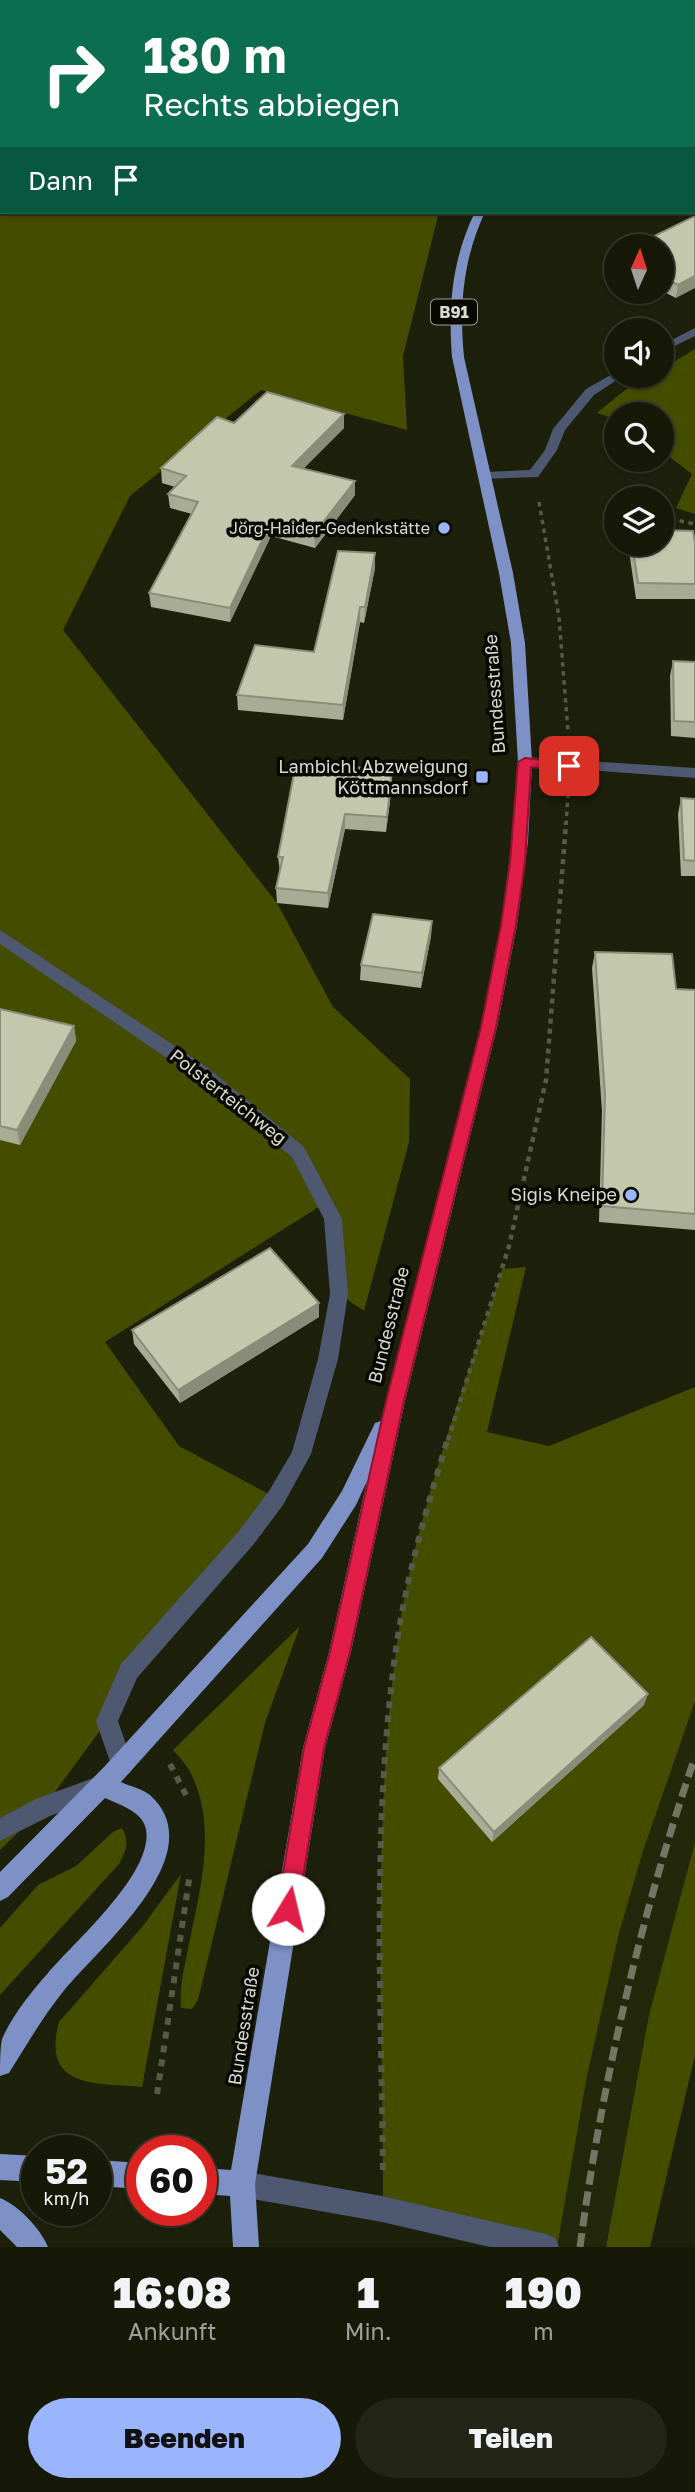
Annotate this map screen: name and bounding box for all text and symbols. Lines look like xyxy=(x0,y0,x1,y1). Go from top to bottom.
text: 180 m xyxy=(143,25,287,84)
icon: right xyxy=(28,28,119,119)
text: Rechts abbiegen xyxy=(143,85,400,123)
icon: arrive xyxy=(107,161,145,199)
text: Dann xyxy=(28,165,93,196)
north arrow xyxy=(604,234,674,304)
map controls xyxy=(604,234,674,556)
road number: B91 xyxy=(431,300,477,324)
button: sound xyxy=(604,318,674,388)
button: search xyxy=(604,402,674,472)
button: layers xyxy=(604,486,674,556)
place label: Jörg-Haider-Gedenkstätte xyxy=(229,518,430,538)
marker: Jörg-Haider-Gedenkstätte xyxy=(436,520,452,536)
street label: Bundesstraße xyxy=(479,634,509,755)
pin xyxy=(539,736,599,796)
icon: arrive xyxy=(550,747,588,785)
place label: Lambichl Abzweigung Köttmannsdorf xyxy=(278,755,468,798)
marker: Lambichl Abzweigung Köttmannsdorf xyxy=(474,769,490,785)
street label: Polsterteichweg xyxy=(166,1044,291,1149)
place label: Sigis Kneipe xyxy=(510,1183,617,1205)
marker: Sigis Kneipe xyxy=(623,1187,639,1203)
street label: Bundesstraße xyxy=(363,1264,413,1385)
position arrow xyxy=(251,1872,325,1946)
street label: Bundesstraße xyxy=(223,1965,263,2087)
speed limit sign: 60 xyxy=(126,2135,217,2226)
text: 52 xyxy=(45,2150,88,2192)
text: km/h xyxy=(44,2187,89,2209)
text: 16:08 xyxy=(113,2267,232,2317)
text: 1 xyxy=(357,2267,379,2317)
text: 190 xyxy=(505,2267,582,2317)
text: Ankunft xyxy=(128,2317,217,2345)
text: Min. xyxy=(345,2317,392,2345)
text: m xyxy=(533,2317,554,2345)
button: Beenden xyxy=(28,2398,341,2478)
button: Teilen xyxy=(355,2398,667,2478)

